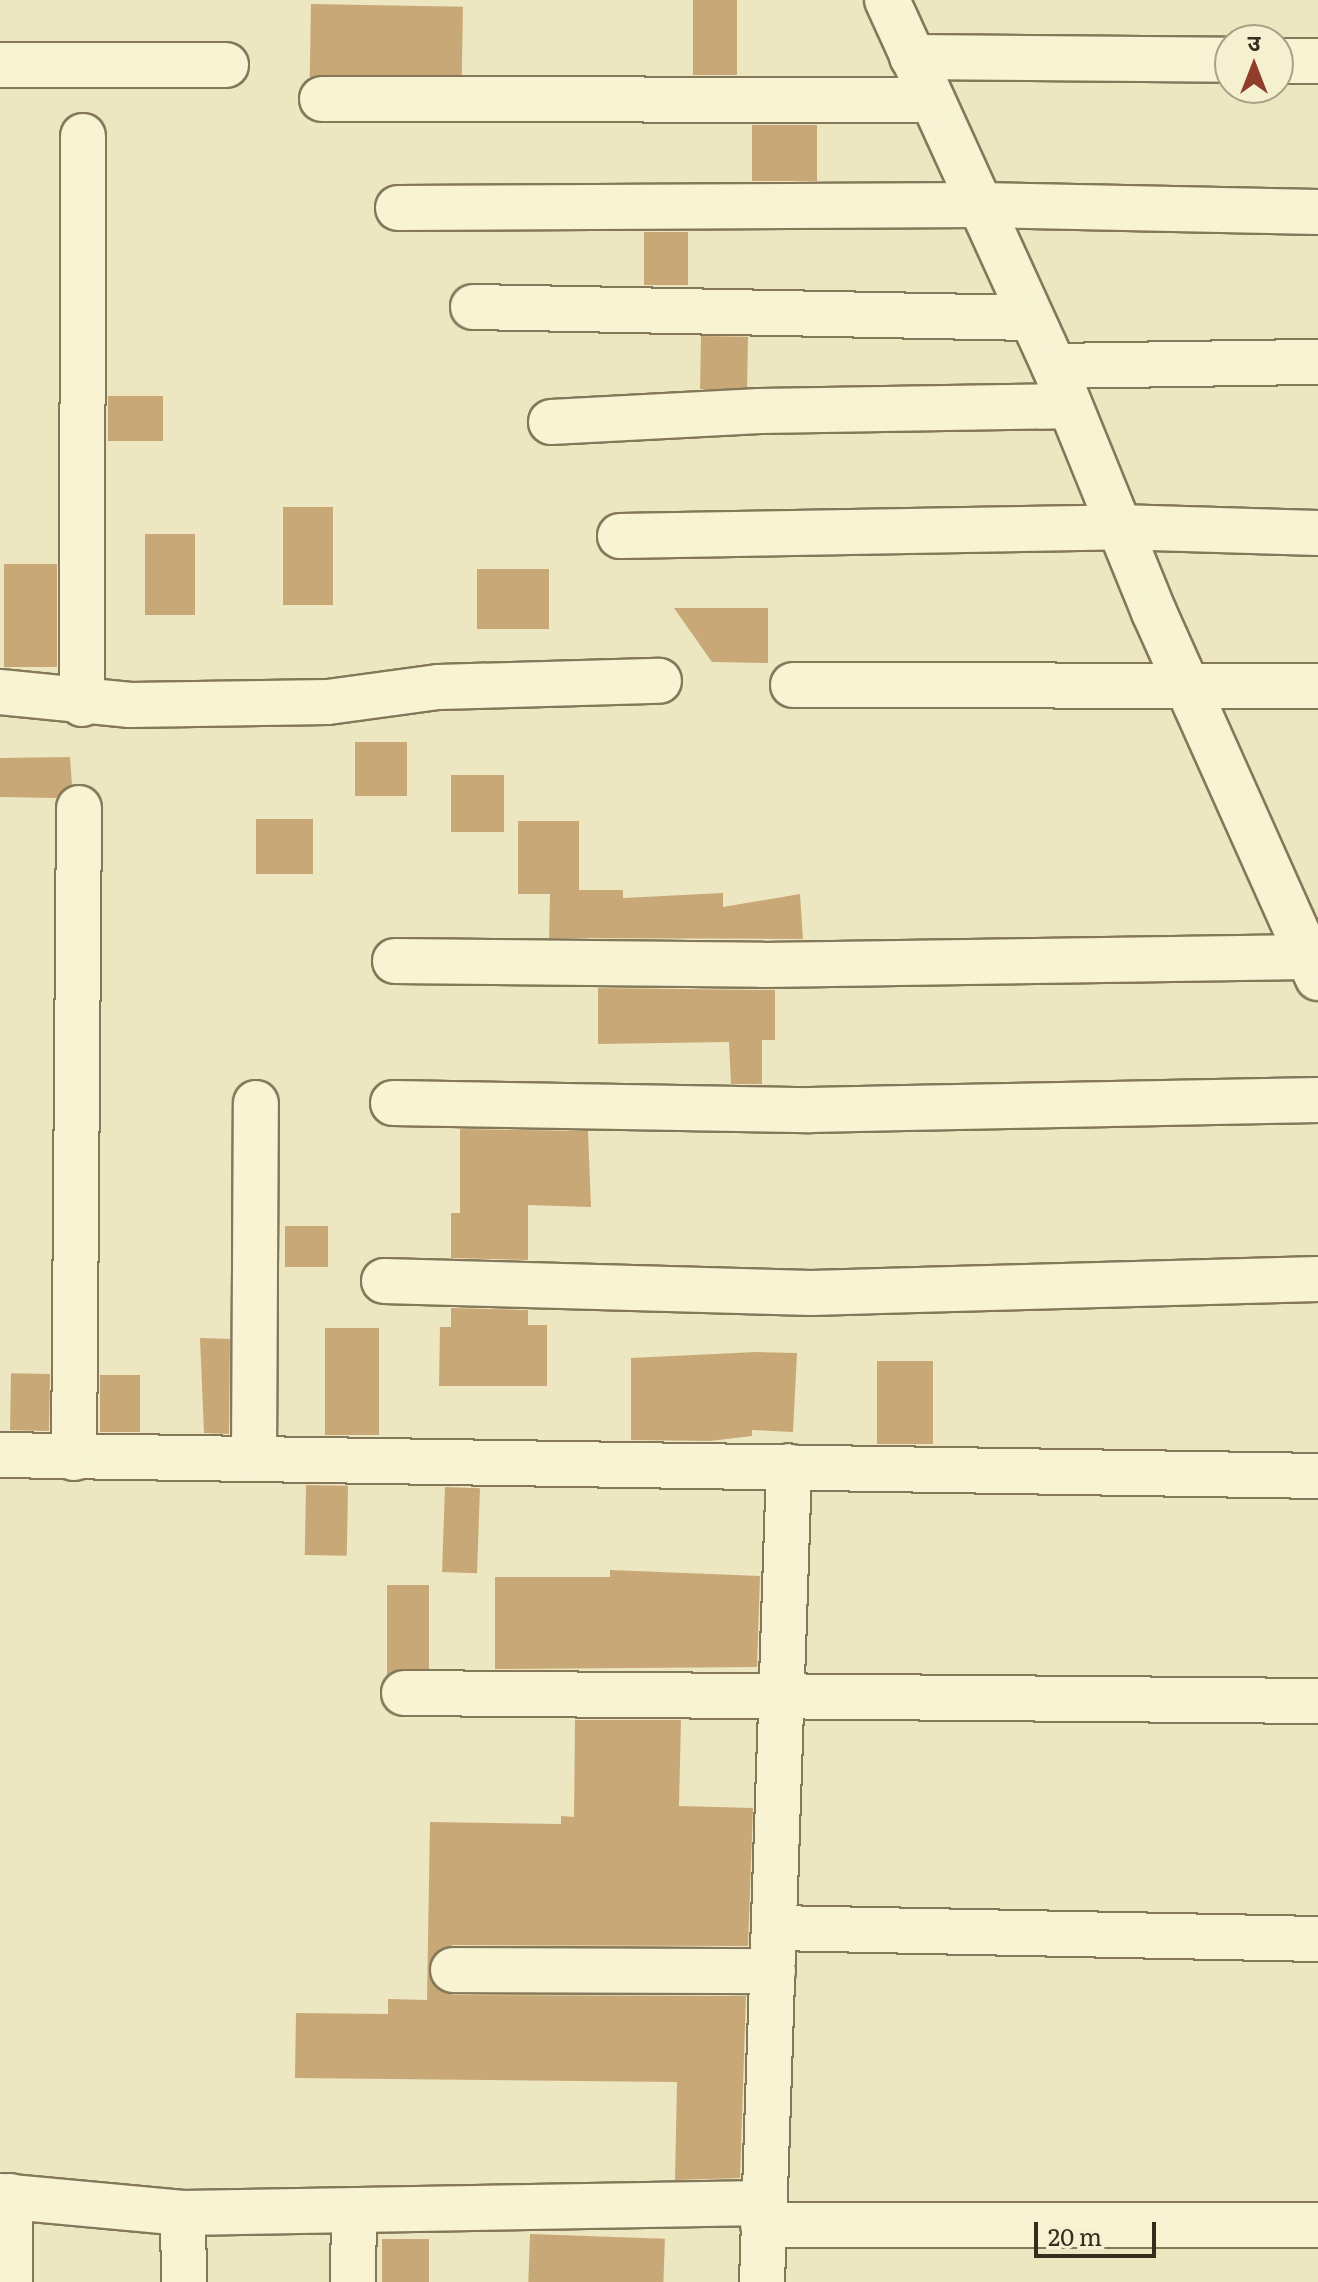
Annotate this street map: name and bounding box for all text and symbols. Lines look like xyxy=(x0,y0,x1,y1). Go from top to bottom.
north arrow xyxy=(1214,24,1294,104)
text: उ xyxy=(1248,25,1260,58)
scale bar xyxy=(1038,2206,1160,2256)
text: 20 m xyxy=(1048,2218,1102,2253)

